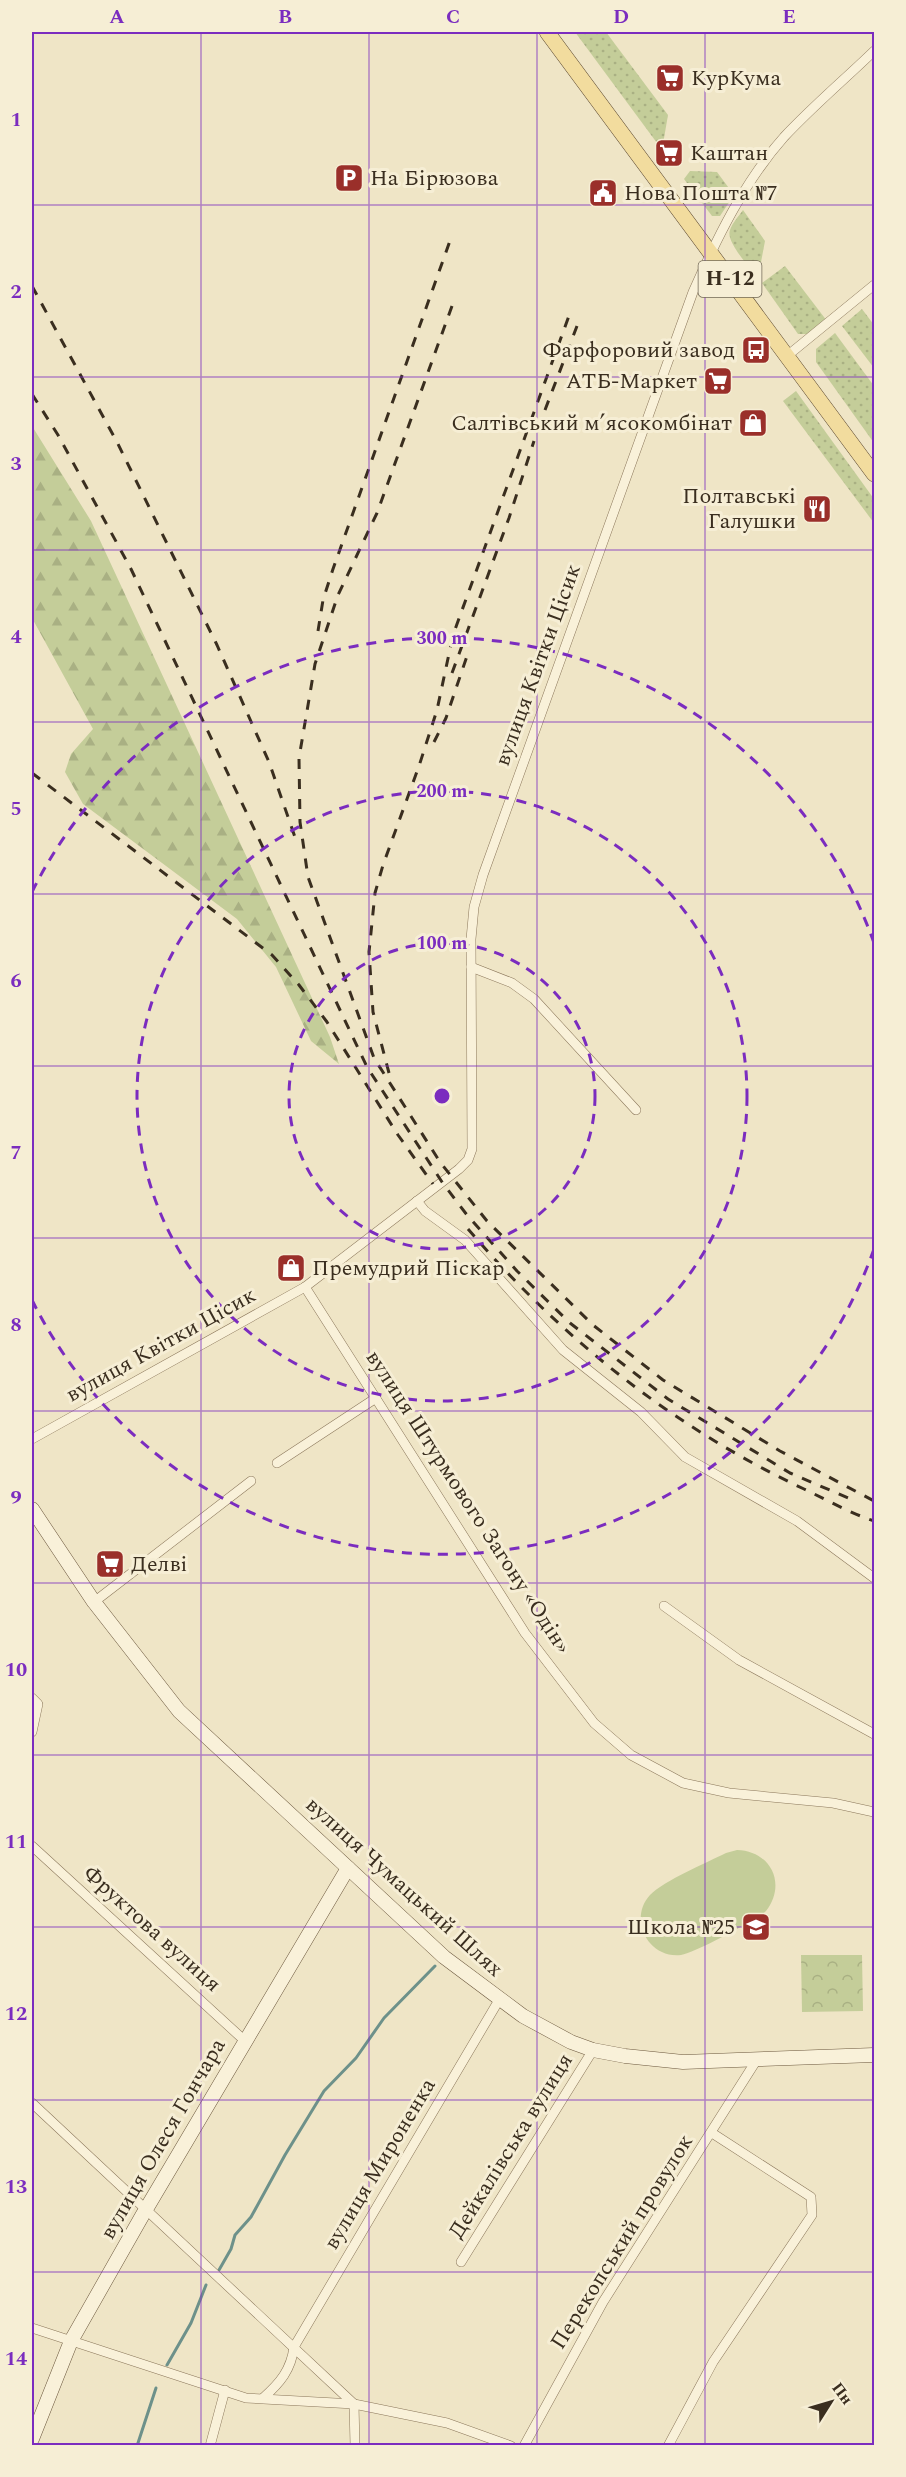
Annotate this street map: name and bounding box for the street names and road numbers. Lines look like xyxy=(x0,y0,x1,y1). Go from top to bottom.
road number: Н-12 xyxy=(698,261,762,297)
street label: вулиця Квітки Цісик xyxy=(486,559,590,771)
street label: вулиця Квітки Цісик xyxy=(60,1279,262,1411)
street label: вулиця Штурмового Загону «Одін» xyxy=(357,1344,579,1661)
street label: вулиця Чумацький Шлях xyxy=(298,1789,510,1985)
street label: Фруктова вулиця xyxy=(76,1858,228,2000)
street label: вулиця Олеся Гончара xyxy=(92,2032,234,2246)
street label: Дейкалівська вулиця xyxy=(440,2047,582,2245)
street label: вулиця Мироненка xyxy=(316,2072,445,2256)
street label: Перекопський провулок xyxy=(542,2128,702,2356)

